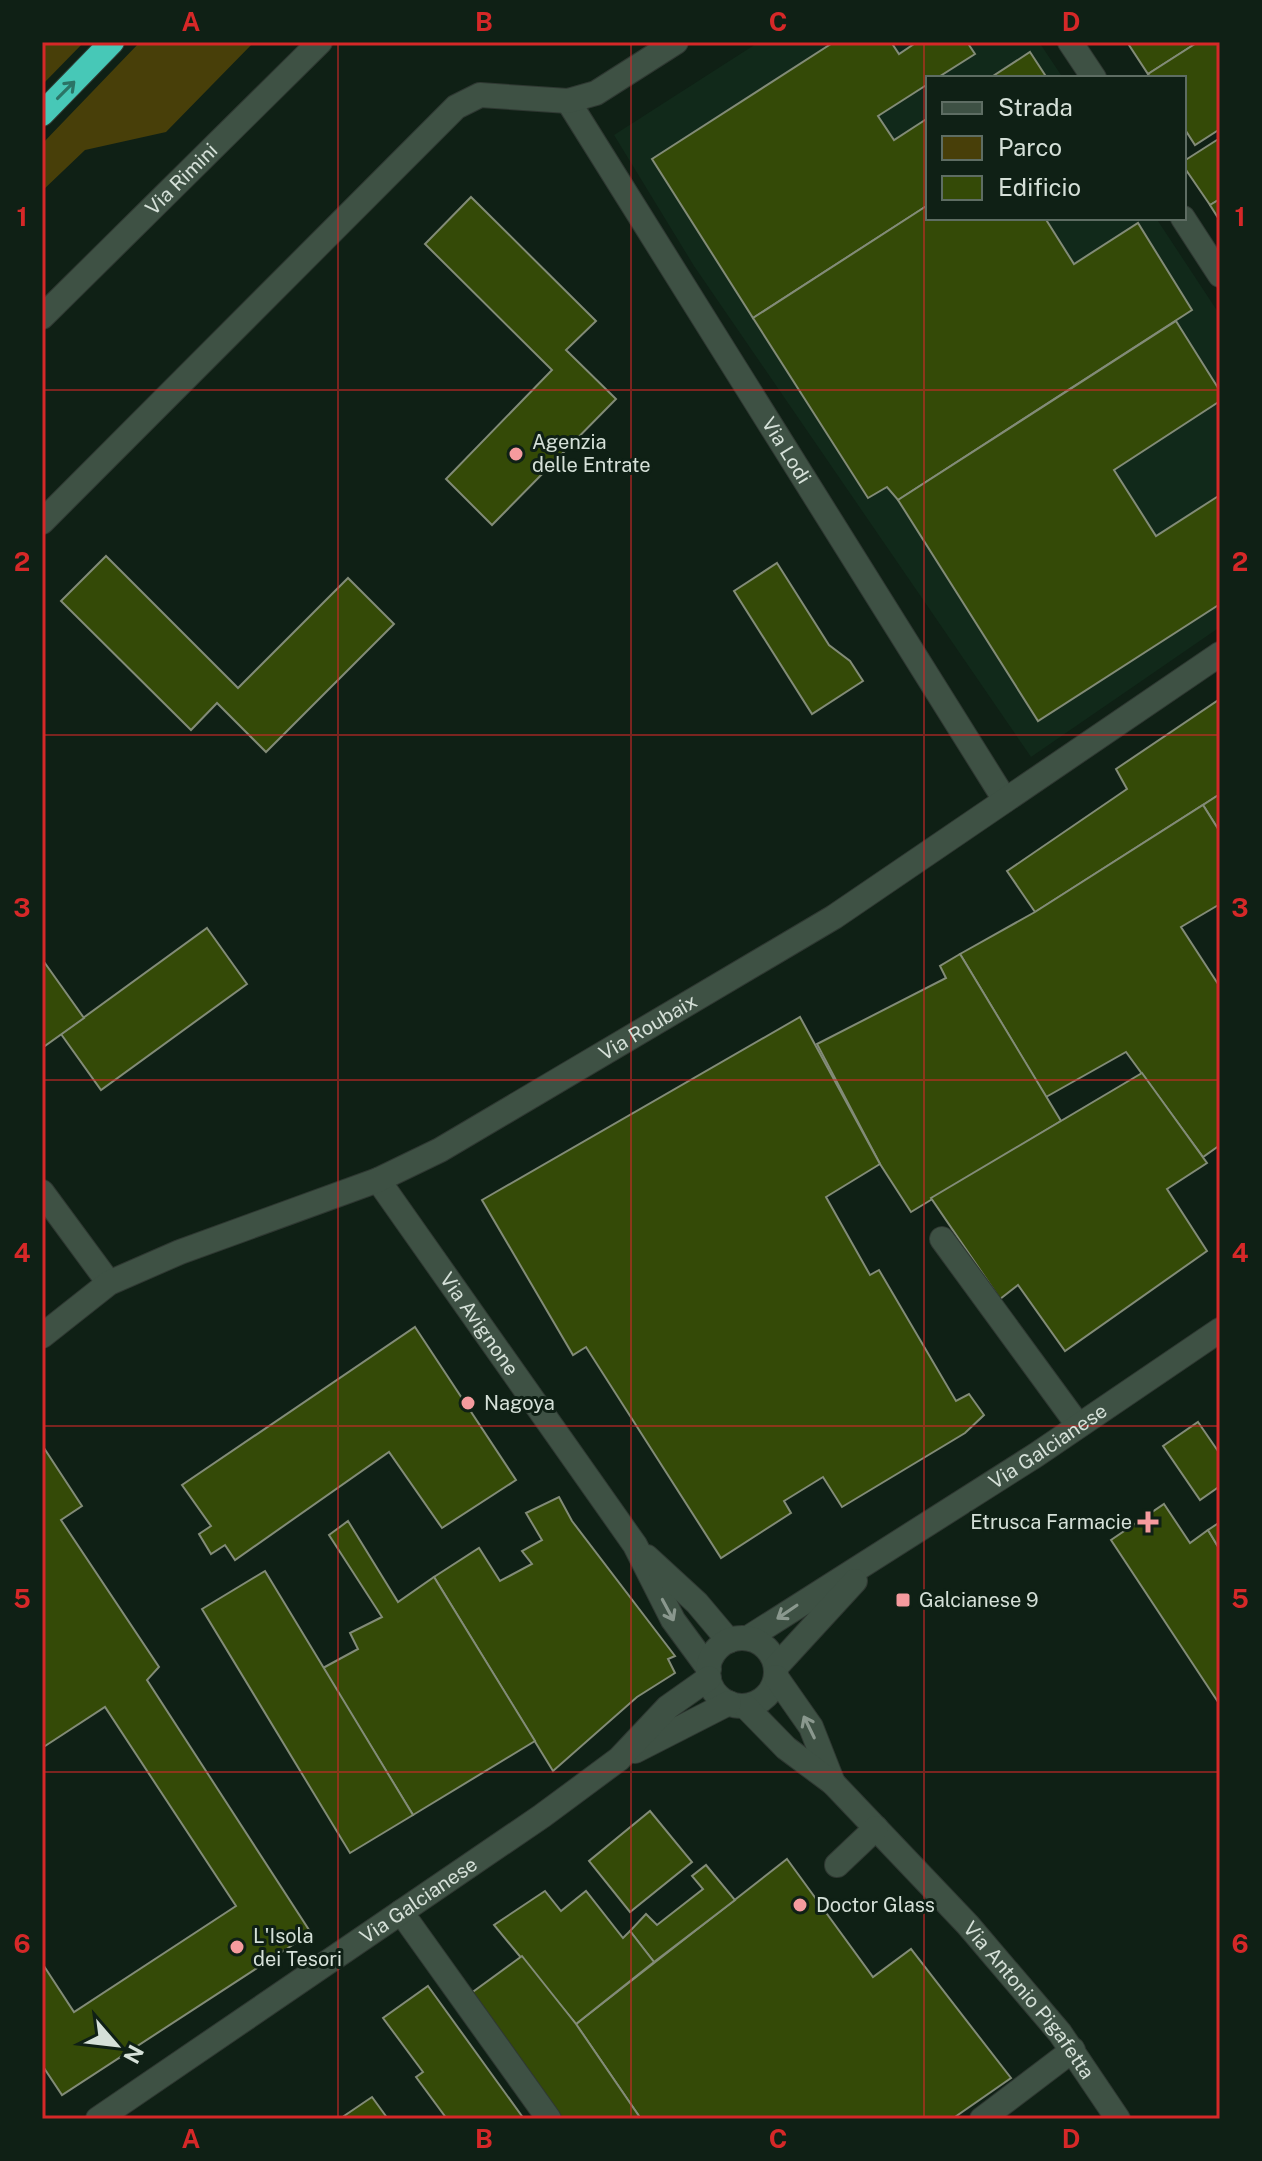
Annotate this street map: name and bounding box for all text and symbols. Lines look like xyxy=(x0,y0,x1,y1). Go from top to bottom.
text: A xyxy=(182,6,201,37)
text: B xyxy=(475,6,493,37)
text: C xyxy=(769,6,787,37)
text: D xyxy=(1062,6,1080,37)
legend xyxy=(926,76,1186,220)
one-way arrow xyxy=(56,81,75,100)
text: Strada xyxy=(998,93,1073,121)
text: Parco xyxy=(998,133,1062,161)
street label: Via Rimini xyxy=(140,138,222,220)
text: Edificio xyxy=(998,173,1081,201)
text: 1 xyxy=(16,201,28,232)
text: 1 xyxy=(1234,201,1246,232)
street label: Via Lodi xyxy=(757,413,816,488)
place label: Agenzia delle Entrate xyxy=(532,430,651,477)
marker: Agenzia delle Entrate xyxy=(507,445,525,463)
text: 2 xyxy=(14,546,30,577)
text: 2 xyxy=(1232,546,1248,577)
text: 3 xyxy=(13,892,31,923)
text: 3 xyxy=(1231,892,1249,923)
street label: Via Roubaix xyxy=(595,989,701,1065)
text: 4 xyxy=(13,1237,31,1268)
text: 4 xyxy=(1231,1237,1249,1268)
street label: Via Avignone xyxy=(435,1268,524,1380)
place label: Nagoya xyxy=(484,1391,555,1415)
marker: Nagoya xyxy=(459,1394,477,1412)
street label: Via Galcianese xyxy=(984,1398,1111,1494)
place label: Etrusca Farmacie xyxy=(970,1510,1132,1534)
marker: Etrusca Farmacie xyxy=(1139,1513,1157,1531)
text: 5 xyxy=(13,1583,31,1614)
text: 5 xyxy=(1231,1583,1249,1614)
place label: Galcianese 9 xyxy=(919,1588,1039,1612)
marker: Galcianese 9 xyxy=(894,1591,912,1609)
one-way arrow xyxy=(660,1597,676,1621)
one-way arrow xyxy=(777,1603,799,1620)
one-way arrow xyxy=(801,1716,817,1740)
street label: Via Galcianese xyxy=(355,1852,482,1949)
place label: Doctor Glass xyxy=(816,1893,935,1917)
marker: Doctor Glass xyxy=(791,1896,809,1914)
street label: Via Antonio Pigafetta xyxy=(958,1916,1099,2084)
place label: L'Isola dei Tesori xyxy=(253,1924,342,1971)
text: 6 xyxy=(13,1928,31,1959)
text: 6 xyxy=(1231,1928,1249,1959)
marker: L'Isola dei Tesori xyxy=(228,1938,246,1956)
north arrow xyxy=(76,2005,156,2085)
text: N xyxy=(118,2041,149,2068)
text: A xyxy=(182,2123,201,2154)
text: B xyxy=(475,2123,493,2154)
text: C xyxy=(769,2123,787,2154)
text: D xyxy=(1062,2123,1080,2154)

